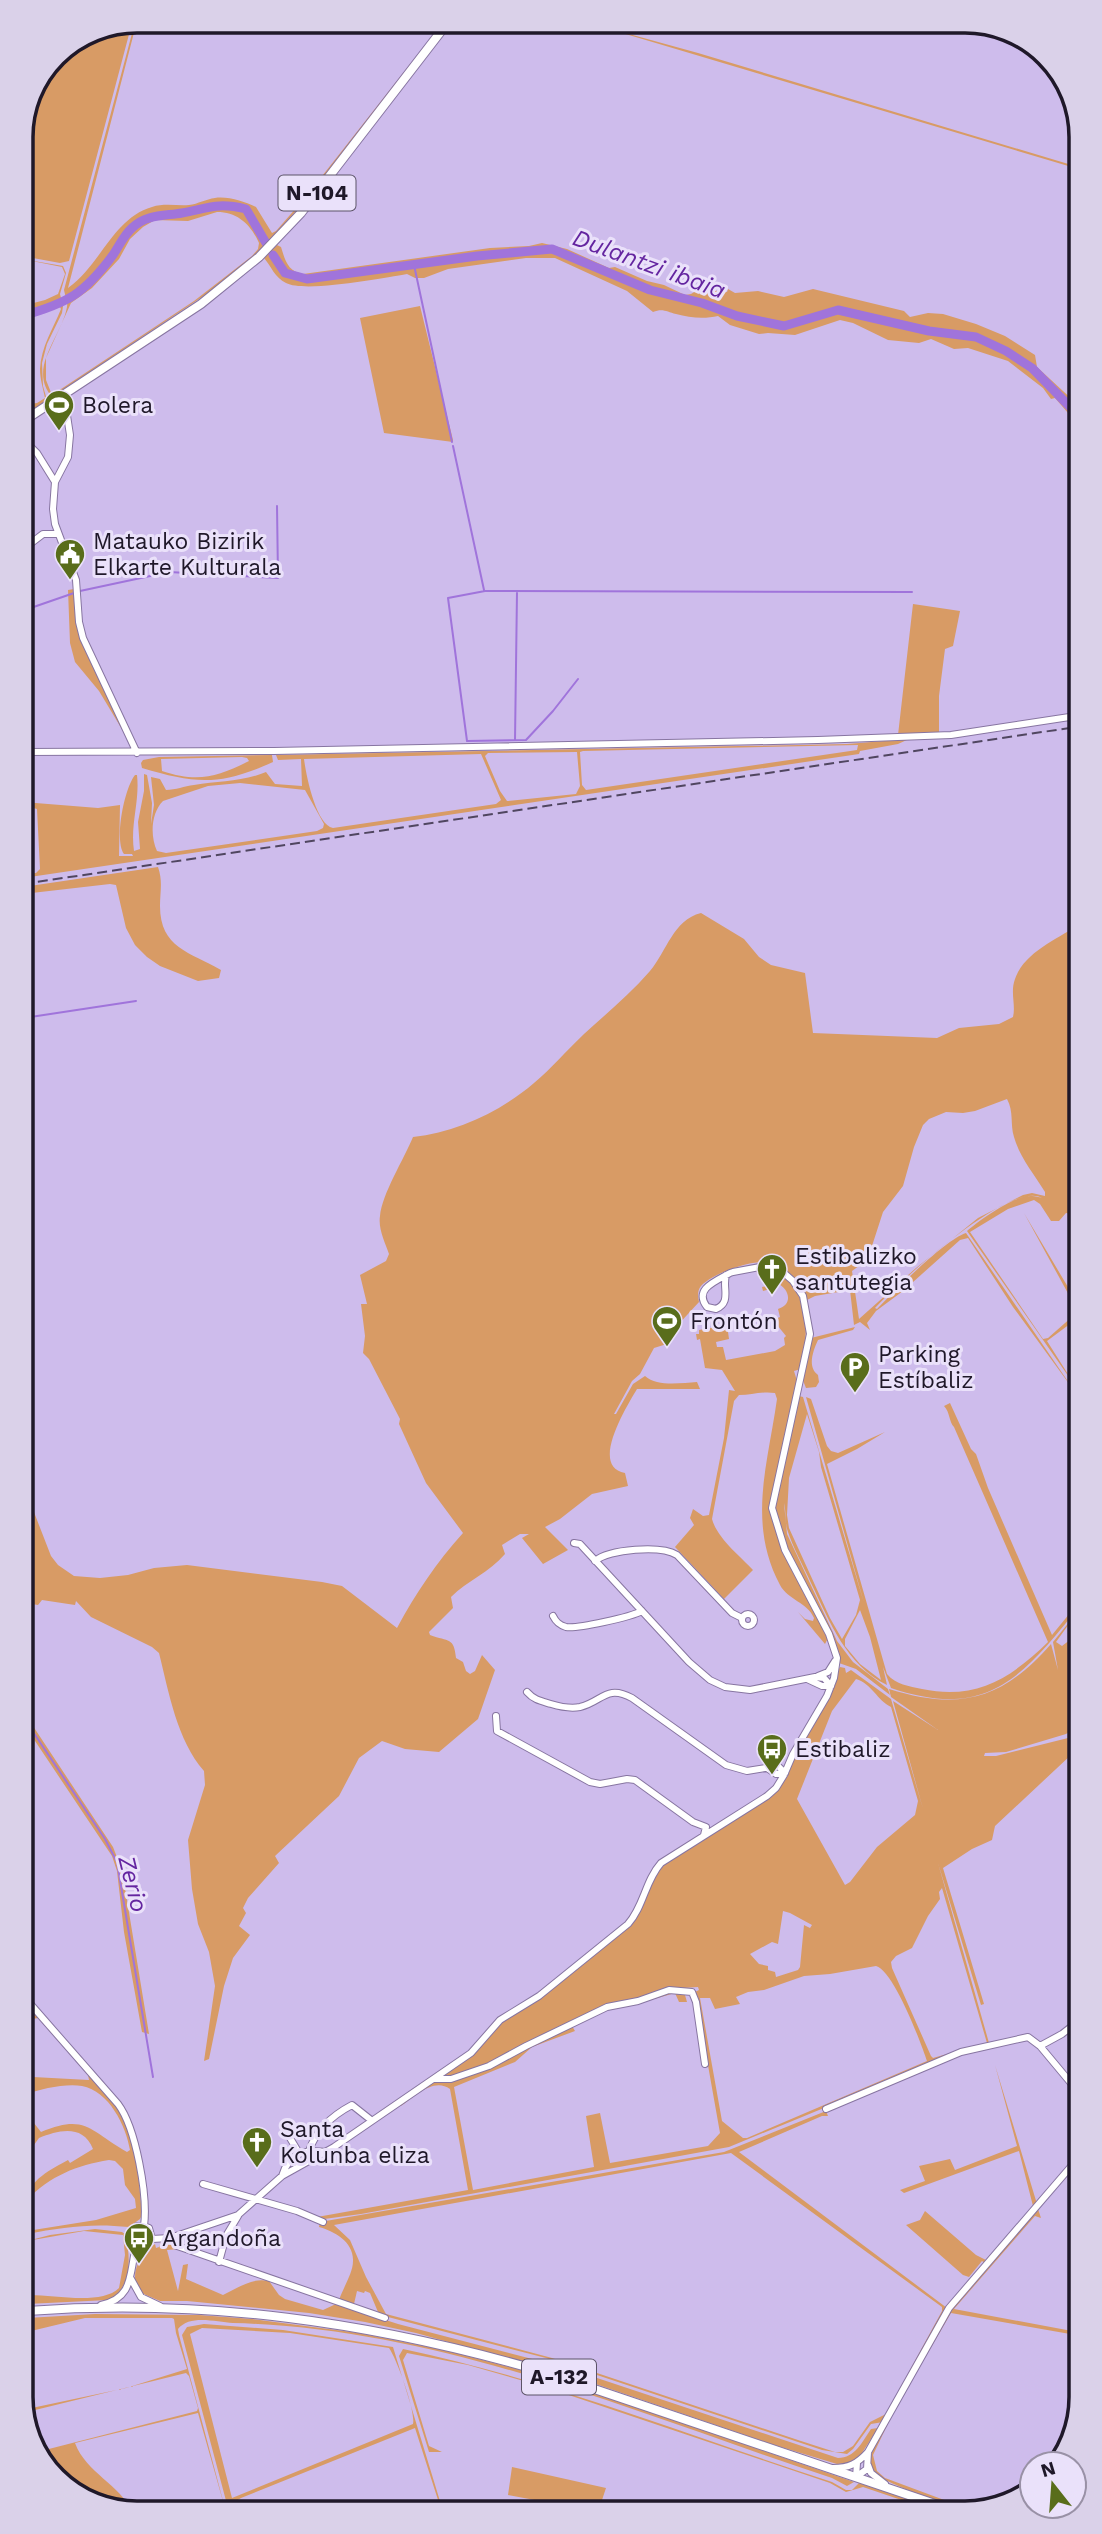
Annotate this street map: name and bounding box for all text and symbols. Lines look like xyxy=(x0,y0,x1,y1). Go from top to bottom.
road number: N-104 xyxy=(278,176,356,210)
water label: Dulantzi ibaia xyxy=(569,223,729,305)
sports icon: Bolera xyxy=(42,388,76,432)
place label: Bolera xyxy=(82,392,153,419)
place label: Matauko Bizirik Elkarte Kulturala xyxy=(93,528,281,581)
public building icon: Matauko Bizirik Elkarte Kulturala xyxy=(53,537,87,581)
place label: Estibalizko santutegia xyxy=(795,1243,917,1296)
church icon: Estibalizko santutegia xyxy=(755,1252,789,1296)
sports icon: Frontón xyxy=(650,1304,684,1348)
place label: Frontón xyxy=(690,1308,778,1335)
place label: Parking Estíbaliz xyxy=(878,1341,973,1394)
parking icon: Parking Estíbaliz xyxy=(838,1350,872,1394)
bus stop icon: Estibaliz xyxy=(755,1732,789,1776)
place label: Estibaliz xyxy=(795,1736,890,1763)
water label: Zerio xyxy=(112,1852,153,1915)
place label: Santa Kolunba eliza xyxy=(280,2116,430,2169)
church icon: Santa Kolunba eliza xyxy=(240,2125,274,2169)
bus stop icon: Argandoña xyxy=(122,2221,156,2265)
place label: Argandoña xyxy=(162,2225,281,2252)
road number: A-132 xyxy=(522,2360,596,2394)
north arrow xyxy=(1018,2450,1088,2520)
text: N xyxy=(1038,2456,1058,2482)

